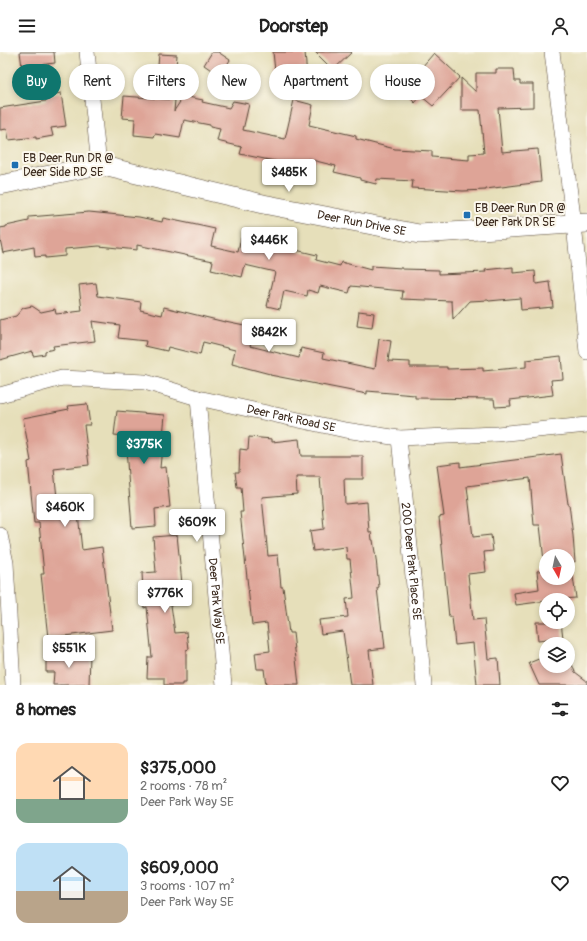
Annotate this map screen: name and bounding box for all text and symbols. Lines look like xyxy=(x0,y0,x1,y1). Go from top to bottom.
icon: menu xyxy=(16,15,38,37)
text: Doorstep xyxy=(259,15,328,38)
icon: person xyxy=(549,15,571,37)
chip: Buy xyxy=(12,64,61,100)
chip: Rent xyxy=(69,64,125,100)
chip: Filters xyxy=(133,64,199,100)
chip: New xyxy=(207,64,261,100)
chip: Apartment xyxy=(269,64,362,100)
chip: House xyxy=(370,64,435,100)
place label: EB Deer Run DR @ Deer Side RD SE xyxy=(23,151,114,180)
pin: $485K xyxy=(261,159,317,193)
marker: EB Deer Run DR @ Deer Side RD SE xyxy=(10,160,20,170)
text: $485K xyxy=(271,164,307,180)
place label: EB Deer Run DR @ Deer Park DR SE xyxy=(475,201,566,230)
street label: Deer Run Drive SE xyxy=(316,208,407,239)
marker: EB Deer Run DR @ Deer Park DR SE xyxy=(462,210,472,220)
pin: $446K xyxy=(241,227,297,261)
text: $446K xyxy=(250,232,288,248)
pin: $842K xyxy=(241,319,297,353)
text: $842K xyxy=(251,324,287,340)
street label: Deer Park Road SE xyxy=(245,402,337,436)
pin: $375K xyxy=(116,431,172,465)
text: $375K xyxy=(126,436,162,452)
pin: $460K xyxy=(37,494,93,528)
text: $460K xyxy=(46,499,84,515)
street label: 200 Deer Park Place SE xyxy=(398,502,424,621)
pin: $609K xyxy=(169,509,225,543)
text: $609K xyxy=(178,514,216,530)
north arrow xyxy=(539,549,575,585)
map controls xyxy=(539,549,575,673)
street label: Deer Park Way SE xyxy=(205,557,227,645)
pin: $776K xyxy=(137,580,193,614)
text: $776K xyxy=(147,585,183,601)
button: locate xyxy=(539,593,575,629)
pin: $551K xyxy=(41,635,97,669)
button: layers xyxy=(539,637,575,673)
text: $551K xyxy=(52,640,86,656)
icon: filters xyxy=(549,698,571,720)
text: 8 homes xyxy=(16,699,76,720)
text: $375,000 xyxy=(140,757,216,778)
icon: home xyxy=(48,759,96,807)
icon: heart xyxy=(549,772,571,794)
text: 2 rooms · 78 m² xyxy=(140,778,227,794)
text: Deer Park Way SE xyxy=(140,794,234,810)
text: $609,000 xyxy=(140,857,219,878)
icon: home xyxy=(48,859,96,907)
icon: heart xyxy=(549,872,571,894)
text: 3 rooms · 107 m² xyxy=(140,878,235,894)
text: Deer Park Way SE xyxy=(140,894,234,910)

